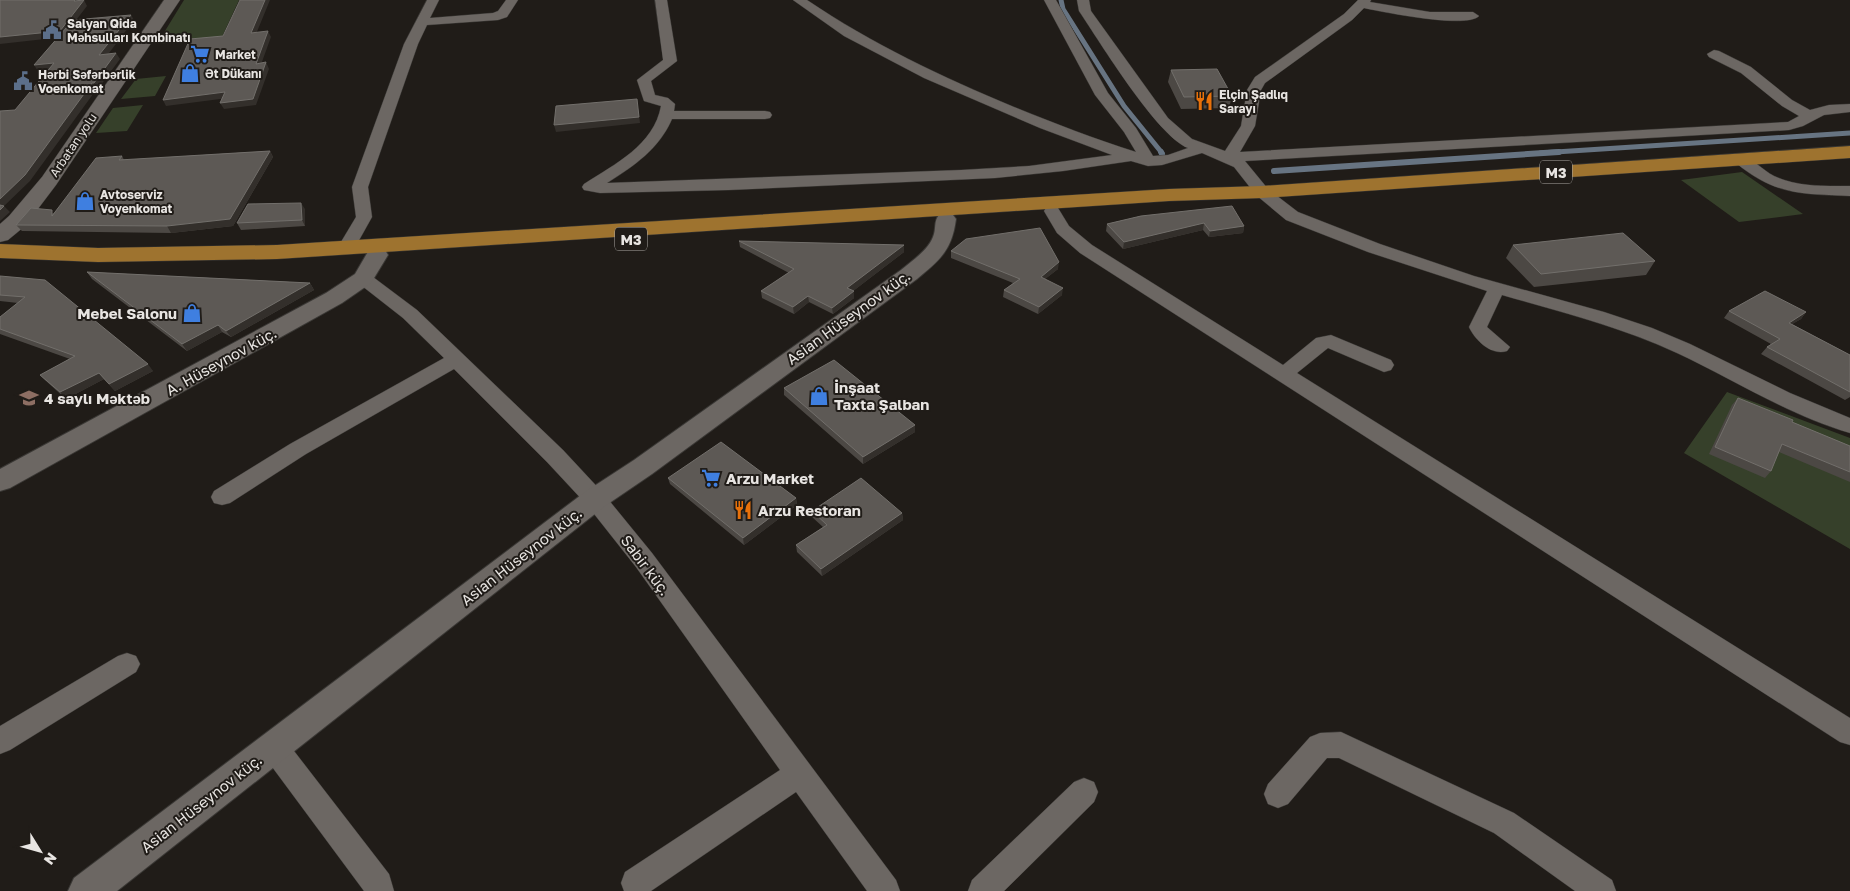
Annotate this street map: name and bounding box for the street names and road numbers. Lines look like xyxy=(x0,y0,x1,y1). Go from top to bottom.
street label: Arbatan yolu xyxy=(46,110,100,180)
road number: M3 xyxy=(1540,160,1572,183)
road number: M3 xyxy=(615,228,647,250)
street label: Asian Hüseynov küç. xyxy=(783,266,913,368)
street label: A. Hüseynov küç. xyxy=(163,323,279,399)
street label: Asian Hüseynov küç. xyxy=(457,503,585,609)
street label: Sabir küç. xyxy=(617,531,675,599)
street label: Asian Hüseynov küç. xyxy=(137,750,265,856)

